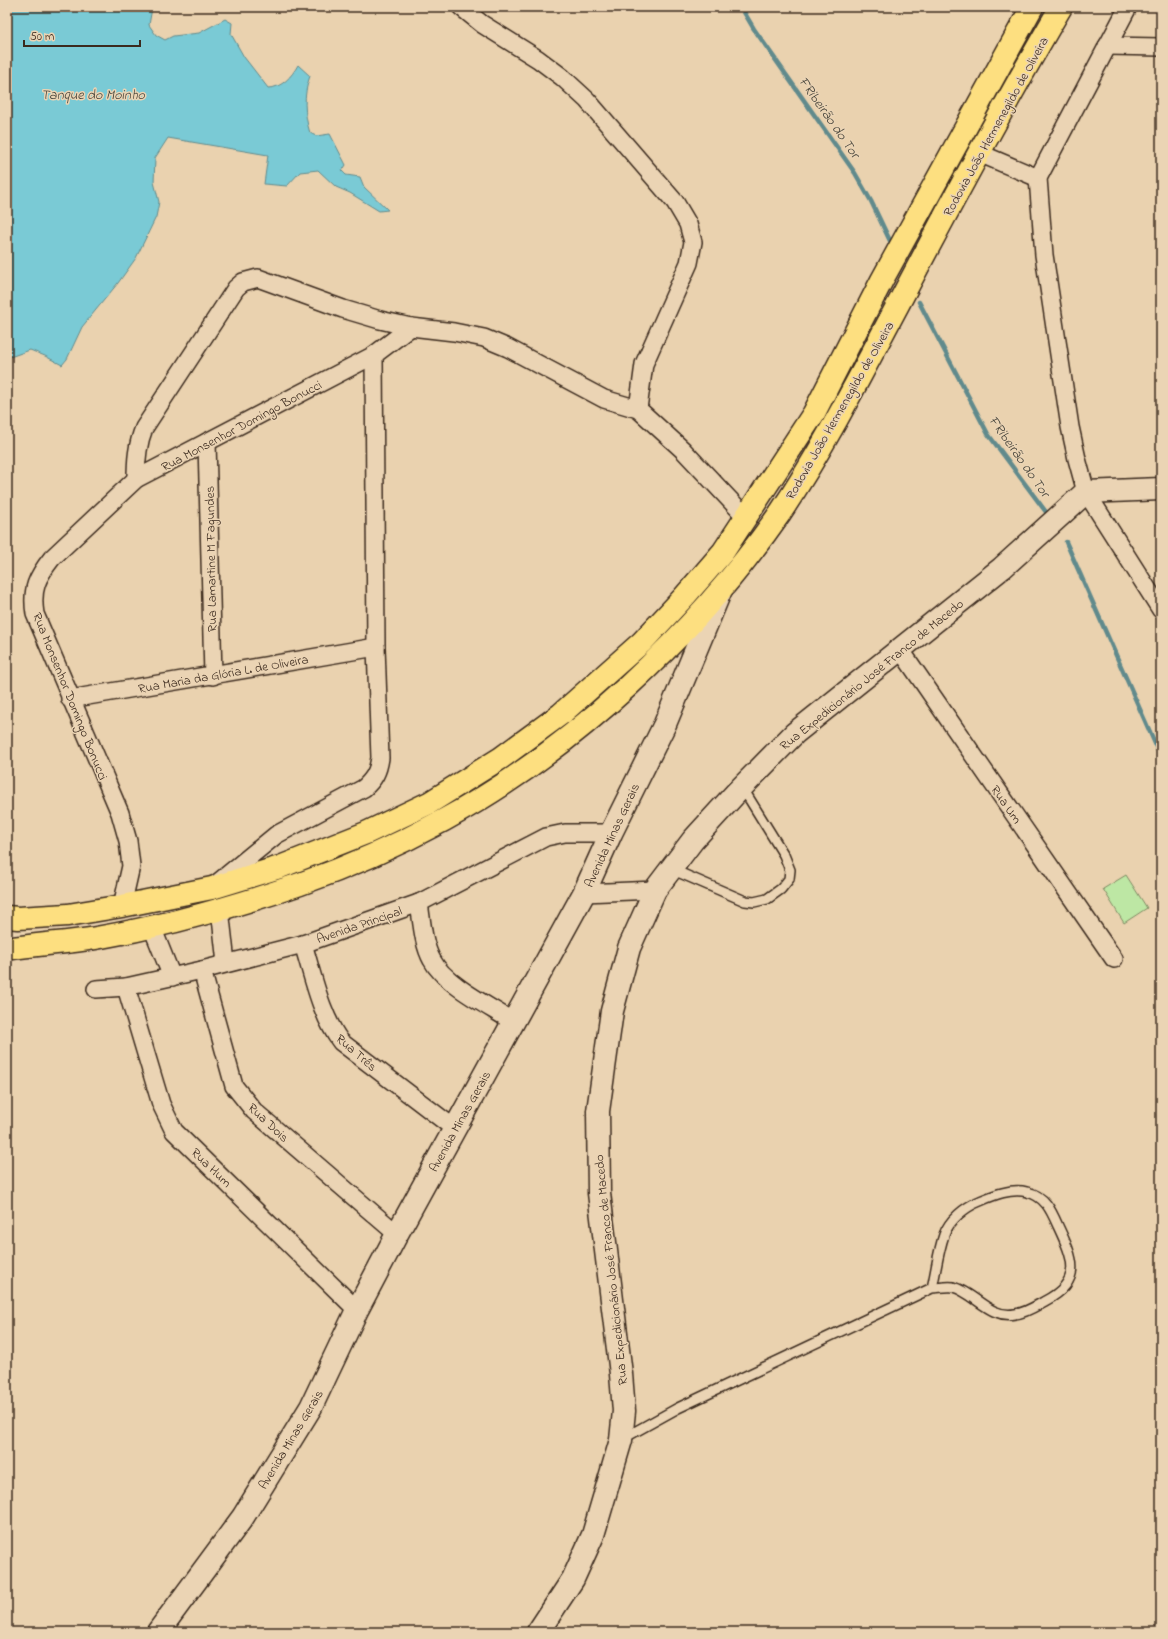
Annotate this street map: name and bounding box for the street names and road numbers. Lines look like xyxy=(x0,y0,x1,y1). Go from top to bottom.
street label: Rodovia João Hermenegildo de Oliveira xyxy=(939,33,1055,220)
street label: Rodovia João Hermenegildo de Oliveira xyxy=(781,318,900,504)
street label: Rua Monsenhor Domingo Bonucci xyxy=(158,376,326,478)
street label: Rua Lamartine M Fagundes xyxy=(201,485,223,632)
street label: Rua Expedicionário José Franco de Macedo xyxy=(776,595,968,755)
street label: Rua Monsenhor Domingo Bonucci xyxy=(26,610,112,784)
street label: Rua Maria da Glória L. de Oliveira xyxy=(137,650,310,699)
street label: Avenida Minas Gerais xyxy=(580,780,645,891)
street label: Rua Um xyxy=(986,782,1026,828)
street label: Avenida Principal xyxy=(314,902,405,949)
street label: Rua Três xyxy=(331,1030,381,1077)
street label: Avenida Minas Gerais xyxy=(425,1067,496,1176)
street label: Rua Dois xyxy=(243,1099,293,1147)
street label: Rua Hum xyxy=(186,1144,236,1192)
street label: Rua Expedicionário José Franco de Macedo xyxy=(590,1153,633,1386)
street label: Avenida Minas Gerais xyxy=(254,1386,329,1493)

